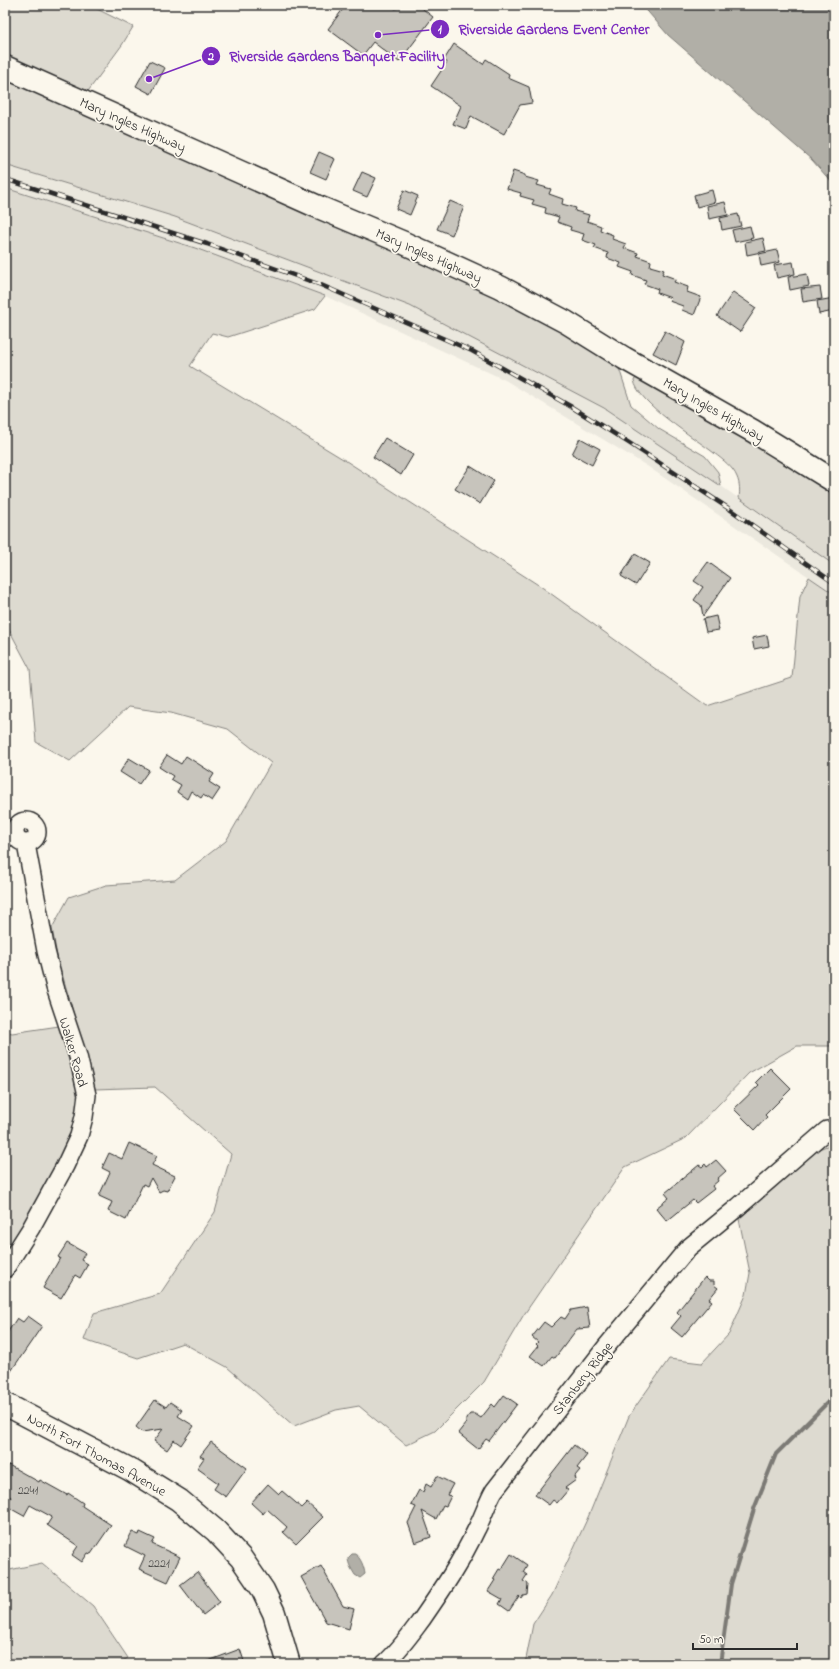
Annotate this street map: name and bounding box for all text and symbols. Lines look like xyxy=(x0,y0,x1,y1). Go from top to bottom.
callout: Riverside Gardens Event Center xyxy=(430,15,657,42)
text: Riverside Gardens Event Center xyxy=(458,19,650,41)
text: 1 xyxy=(438,21,442,39)
callout: Riverside Gardens Banquet Facility xyxy=(201,42,453,69)
text: Riverside Gardens Banquet Facility xyxy=(228,46,445,70)
text: 2 xyxy=(207,48,214,66)
street label: Mary Ingles Highway xyxy=(75,93,189,159)
street label: Mary Ingles Highway xyxy=(371,224,485,290)
street label: Mary Ingles Highway xyxy=(658,373,768,449)
street label: Walker Road xyxy=(53,1015,93,1090)
street label: Stanbery Ridge xyxy=(548,1337,620,1421)
street label: North Fort Thomas Avenue xyxy=(23,1408,170,1503)
house number: 2241 xyxy=(18,1482,39,1500)
house number: 2221 xyxy=(148,1555,170,1573)
scale bar xyxy=(693,1625,797,1651)
text: 50 m xyxy=(699,1631,723,1649)

